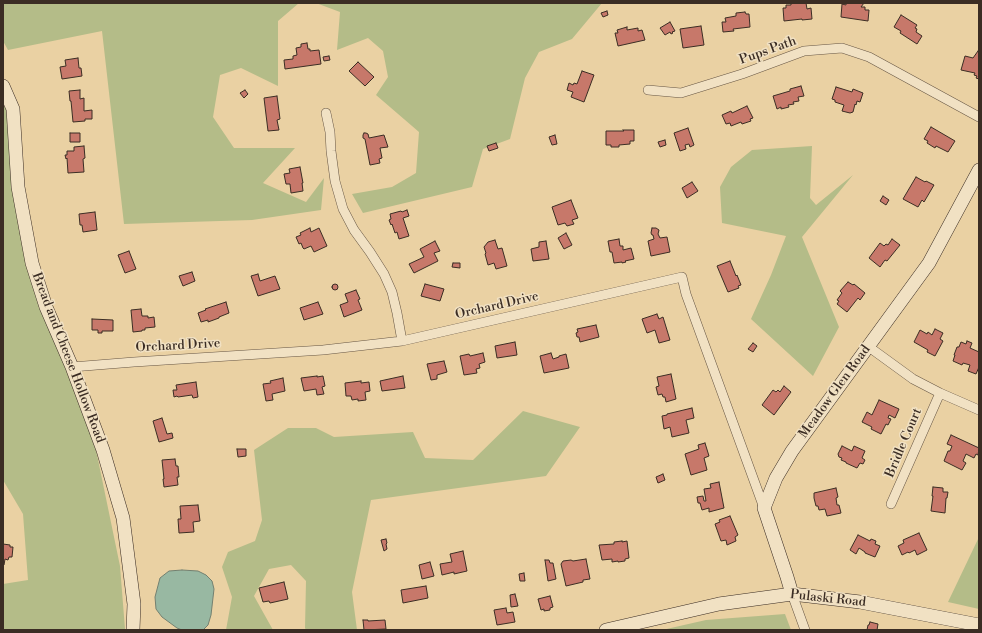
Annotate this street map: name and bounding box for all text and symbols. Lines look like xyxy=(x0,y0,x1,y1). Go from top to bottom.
street label: Pups Path xyxy=(737,33,799,69)
street label: Bread and Cheese Hollow Road xyxy=(28,271,108,445)
street label: Orchard Drive xyxy=(454,289,540,323)
street label: Orchard Drive xyxy=(135,336,221,356)
street label: Meadow Glen Road xyxy=(796,342,874,442)
street label: Bridle Court xyxy=(882,406,926,480)
street label: Pulaski Road xyxy=(789,587,867,611)

